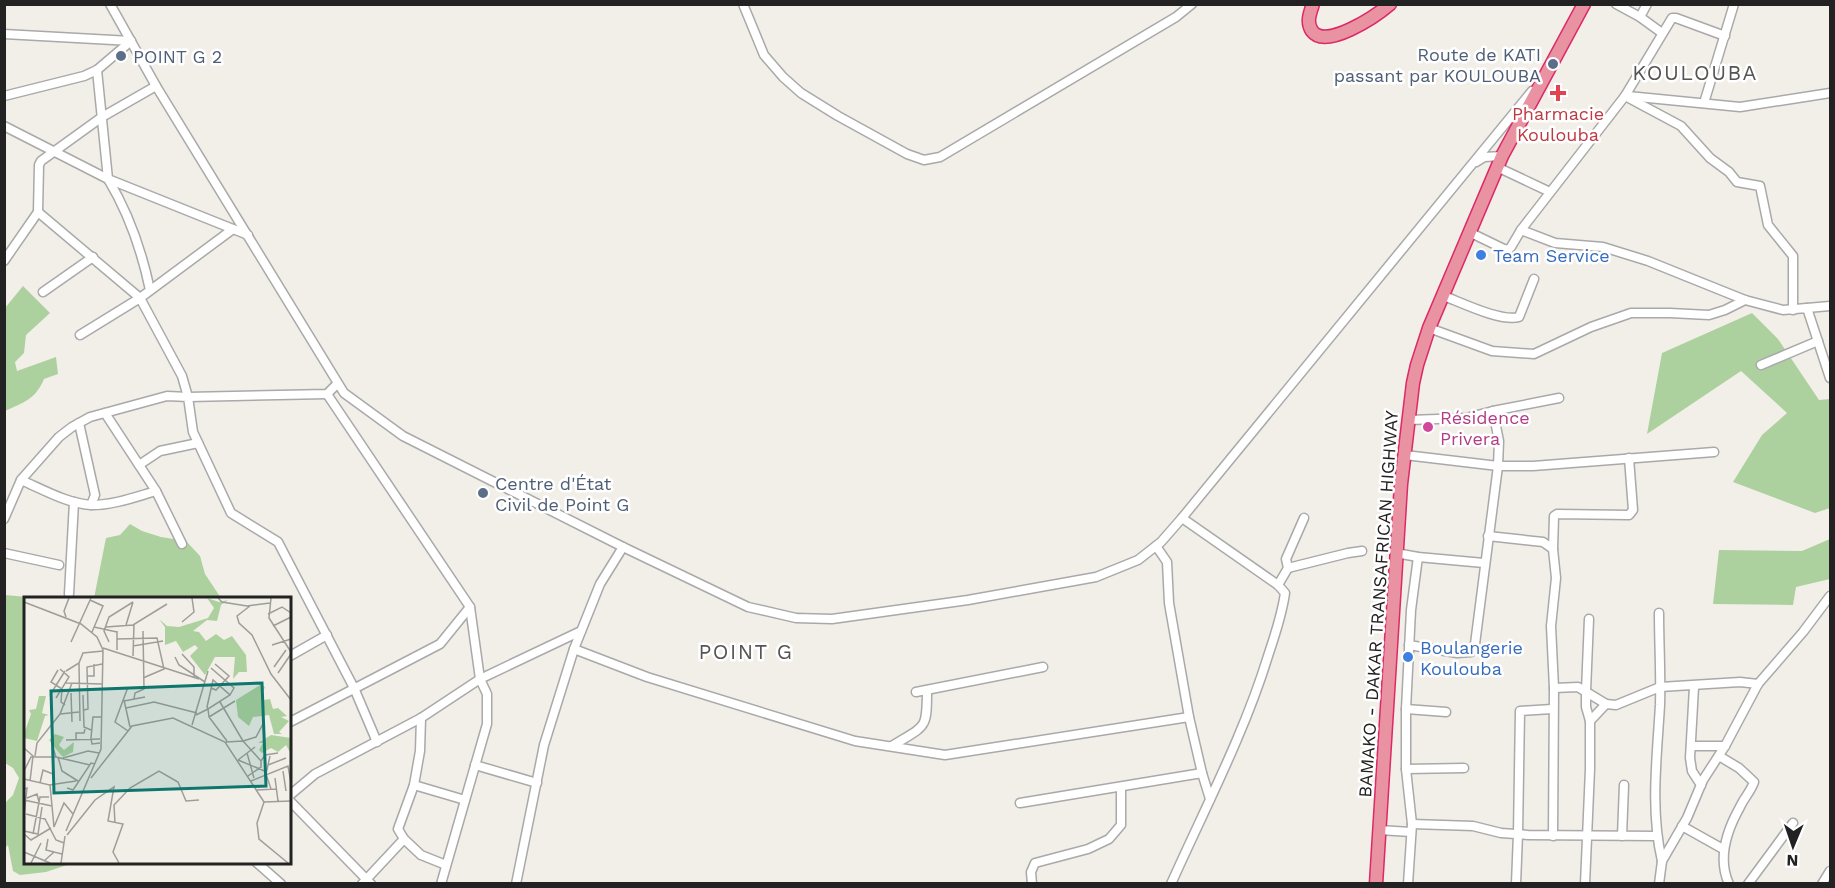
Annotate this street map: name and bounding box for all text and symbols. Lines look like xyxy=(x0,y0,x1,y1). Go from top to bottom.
place label: Route de KATI passant par KOULOUBA xyxy=(1334,44,1541,86)
place label: POINT G 2 xyxy=(133,46,222,67)
marker: POINT G 2 xyxy=(114,49,128,63)
marker: Route de KATI passant par KOULOUBA xyxy=(1546,57,1560,71)
district label: KOULOUBA xyxy=(1632,60,1758,85)
marker: Pharmacie Koulouba xyxy=(1551,86,1565,100)
place label: Pharmacie Koulouba xyxy=(1512,103,1604,145)
place label: Team Service xyxy=(1493,245,1610,266)
marker: Team Service xyxy=(1474,248,1488,262)
place label: Résidence Privera xyxy=(1440,407,1530,449)
street label: BAMAKO - DAKAR TRANSAFRICAN HIGHWAY xyxy=(1354,409,1402,798)
marker: Résidence Privera xyxy=(1421,420,1435,434)
place label: Centre d'État Civil de Point G xyxy=(495,473,629,515)
marker: Centre d'État Civil de Point G xyxy=(476,486,490,500)
inset map xyxy=(24,597,291,864)
place label: Boulangerie Koulouba xyxy=(1420,637,1523,679)
district label: POINT G xyxy=(698,639,794,664)
marker: Boulangerie Koulouba xyxy=(1401,650,1415,664)
north arrow xyxy=(1763,816,1823,876)
text: N xyxy=(1786,851,1799,870)

